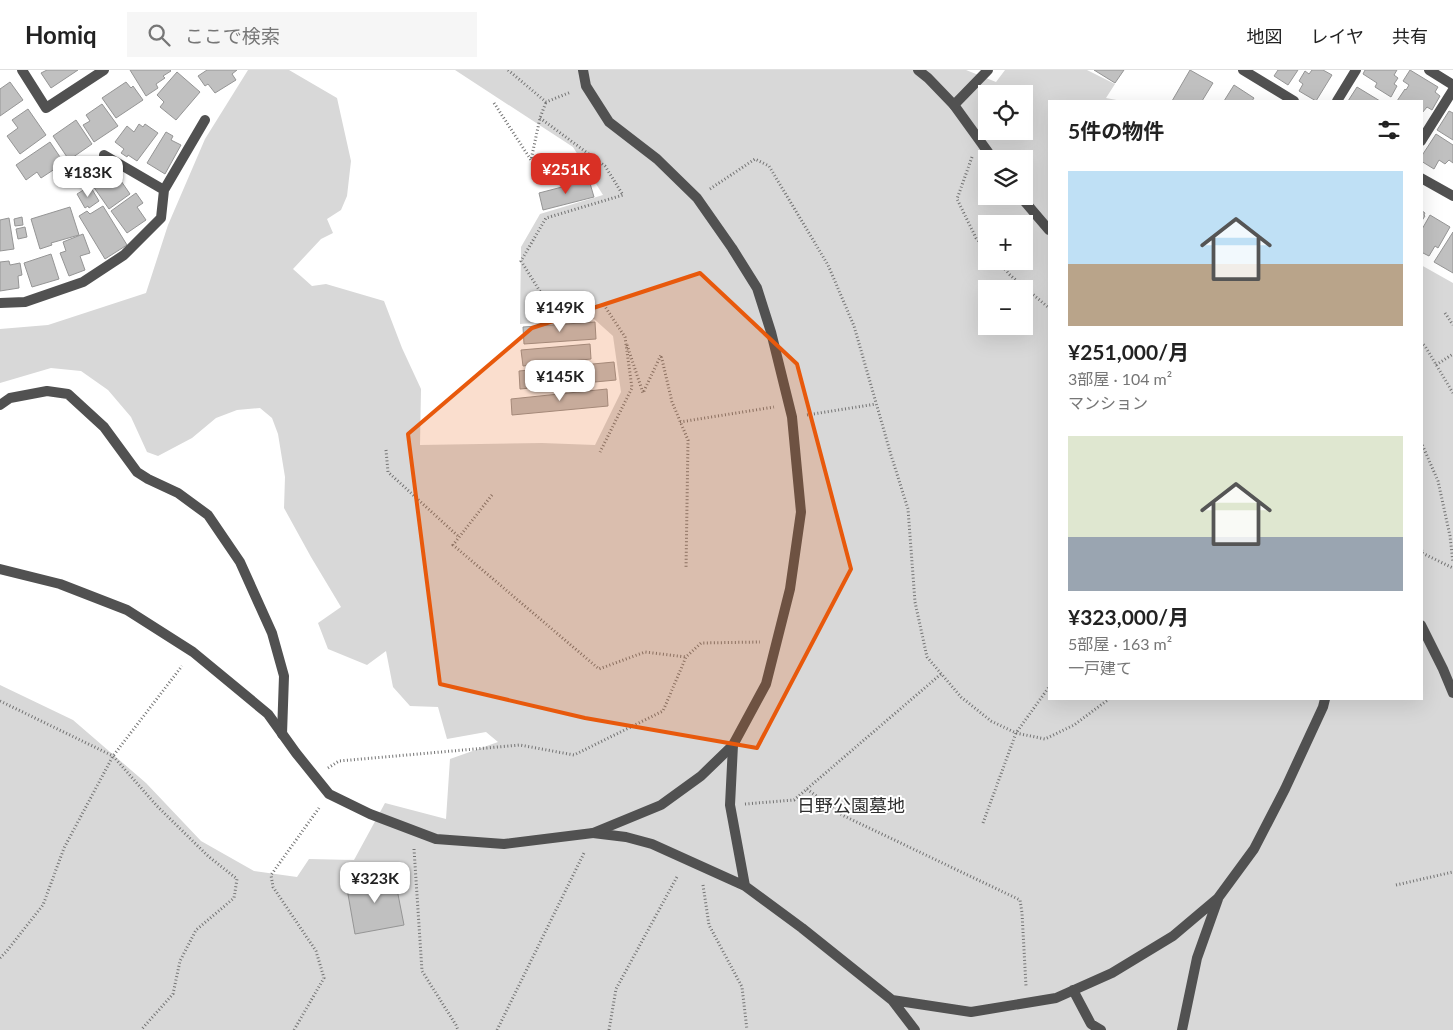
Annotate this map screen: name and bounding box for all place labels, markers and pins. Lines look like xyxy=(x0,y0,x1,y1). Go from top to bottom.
pin: ¥251K xyxy=(531,152,601,195)
pin: ¥183K xyxy=(53,156,123,198)
pin: ¥149K xyxy=(525,290,595,333)
pin: ¥145K xyxy=(525,360,595,402)
pin: ¥323K xyxy=(340,862,410,904)

